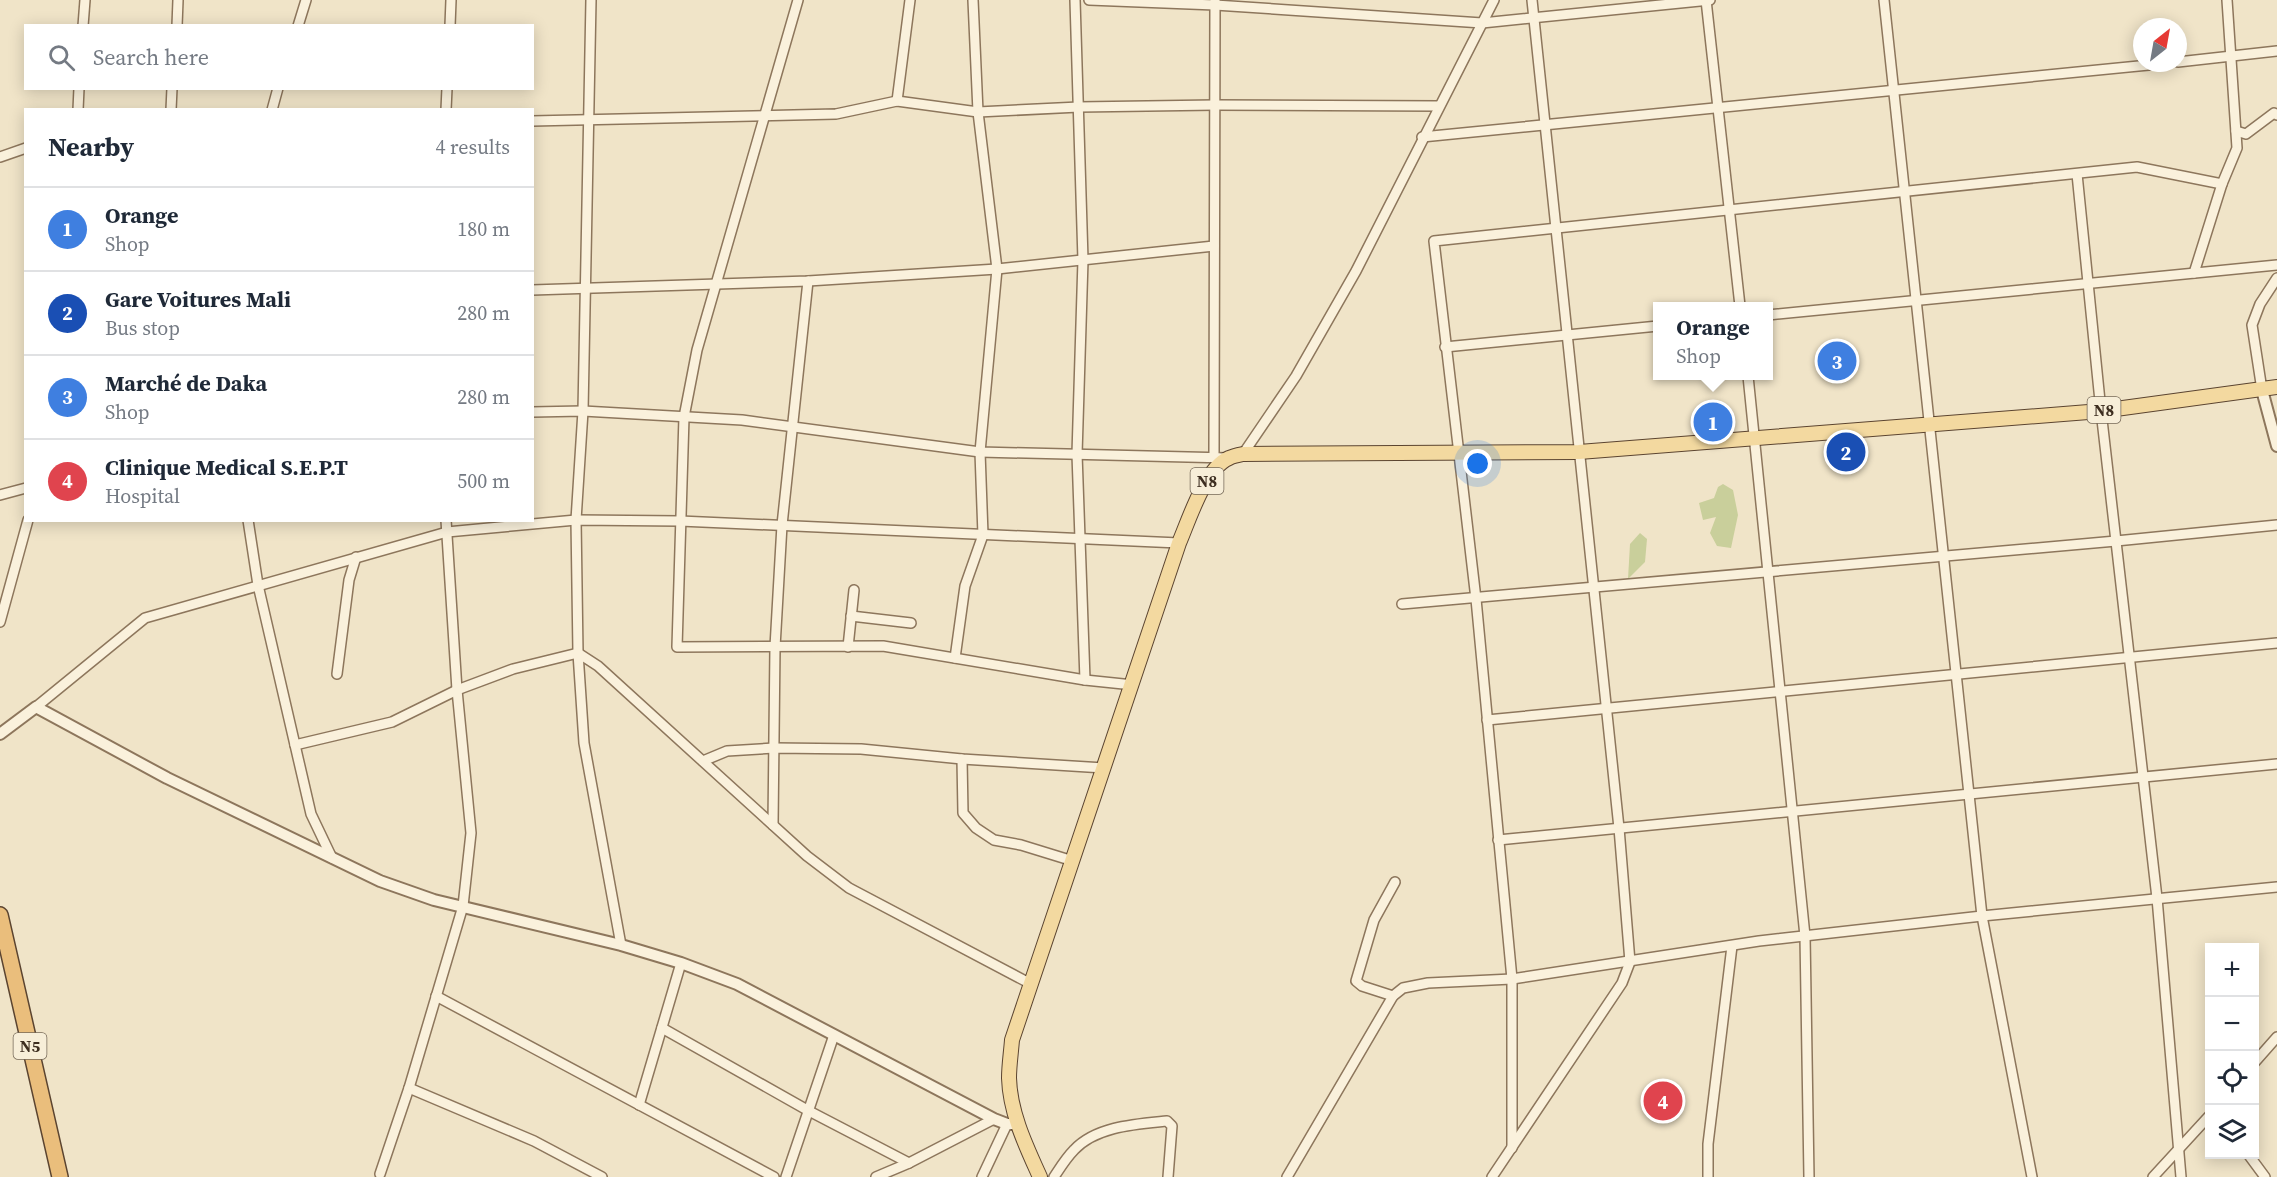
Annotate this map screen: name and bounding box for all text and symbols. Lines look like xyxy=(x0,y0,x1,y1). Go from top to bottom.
north arrow xyxy=(2133,18,2187,72)
search box xyxy=(24,24,534,90)
icon: search xyxy=(45,41,78,74)
text: Search here xyxy=(93,42,209,72)
text: Nearby xyxy=(48,129,134,165)
text: 4 results xyxy=(435,133,510,161)
text: Orange xyxy=(105,200,178,230)
text: 1 xyxy=(62,215,73,243)
text: 180 m xyxy=(457,215,510,243)
text: Shop xyxy=(105,230,150,258)
text: Gare Voitures Mali xyxy=(105,284,291,314)
text: 2 xyxy=(62,299,73,327)
text: 280 m xyxy=(457,299,510,327)
popup xyxy=(1653,302,1773,380)
text: Orange xyxy=(1676,312,1750,342)
text: Bus stop xyxy=(105,314,180,342)
pin: 3 xyxy=(1818,338,1856,384)
text: Shop xyxy=(1676,342,1721,370)
text: Marché de Daka xyxy=(105,368,267,398)
text: 3 xyxy=(62,383,73,411)
text: 280 m xyxy=(457,383,510,411)
road number: N8 xyxy=(2088,397,2120,423)
text: Shop xyxy=(105,398,150,426)
pin: 1 xyxy=(1694,400,1732,444)
pin: 2 xyxy=(1826,430,1866,474)
your location xyxy=(1463,449,1492,478)
text: Clinique Medical S.E.P.T xyxy=(105,452,348,482)
text: 4 xyxy=(62,467,73,495)
text: 500 m xyxy=(457,467,510,495)
road number: N8 xyxy=(1190,468,1224,494)
text: Hospital xyxy=(105,482,180,510)
map controls xyxy=(2205,943,2259,1159)
button: + xyxy=(2205,943,2259,997)
button: − xyxy=(2205,997,2259,1051)
road number: N5 xyxy=(14,1033,46,1059)
button: locate xyxy=(2205,1051,2259,1105)
pin: 4 xyxy=(1644,1078,1682,1124)
button: layers xyxy=(2205,1105,2259,1159)

